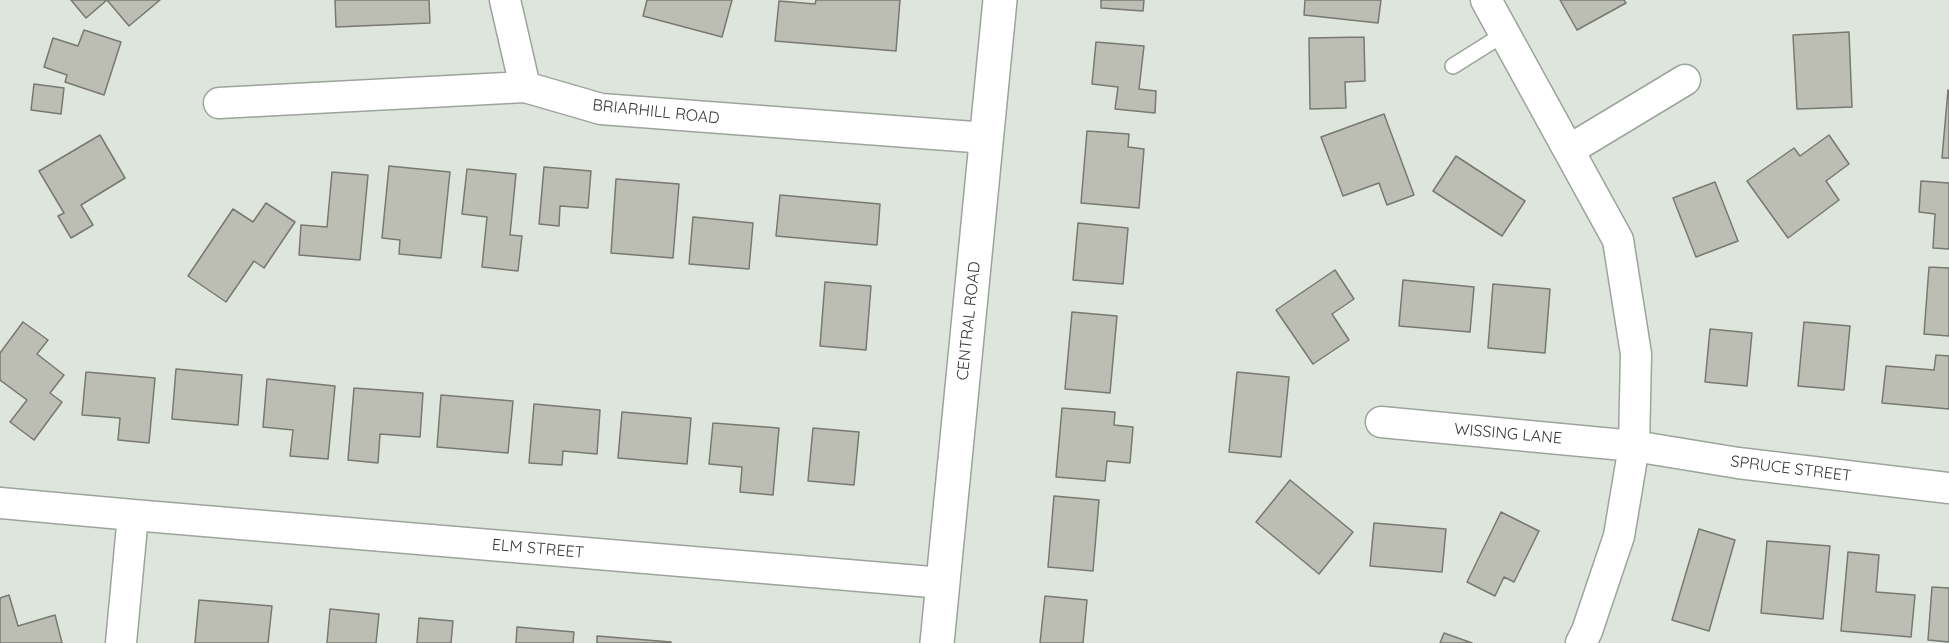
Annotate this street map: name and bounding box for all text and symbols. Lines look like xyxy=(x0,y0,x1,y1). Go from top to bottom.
street label: BRIARHILL ROAD xyxy=(591,96,721,128)
street label: CENTRAL ROAD xyxy=(953,261,985,381)
street label: WISSING LANE xyxy=(1453,420,1563,448)
street label: SPRUCE STREET xyxy=(1729,452,1853,486)
street label: ELM STREET xyxy=(491,535,585,563)

